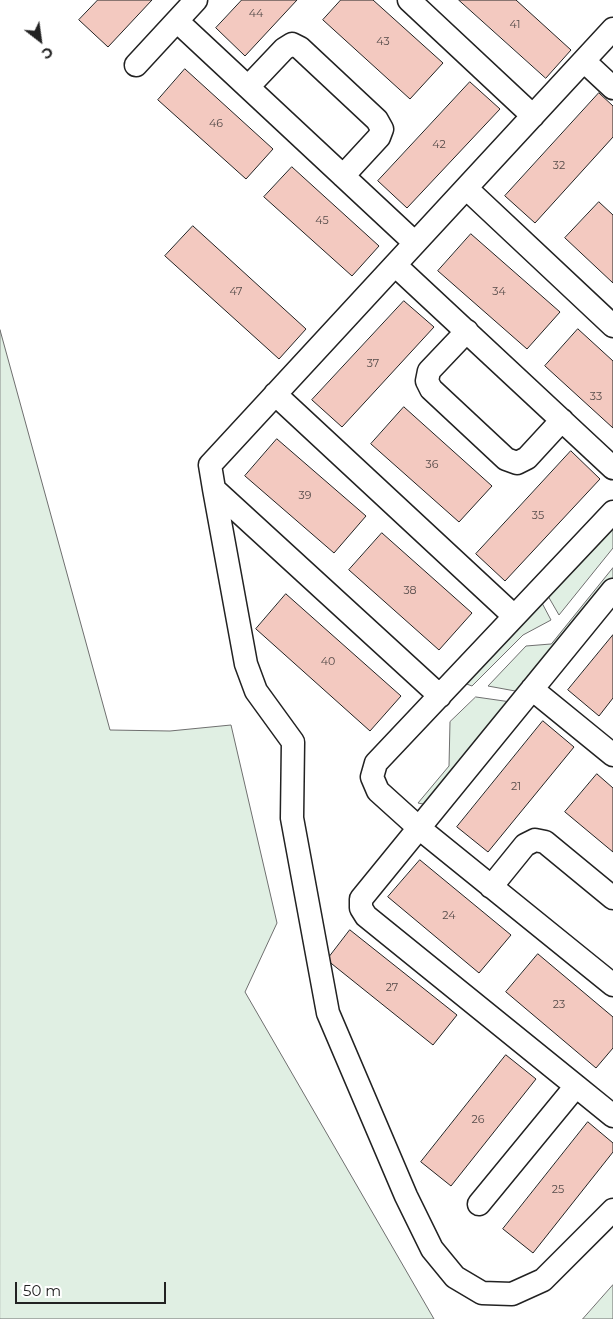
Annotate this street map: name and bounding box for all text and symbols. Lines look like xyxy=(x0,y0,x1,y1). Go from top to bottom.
house number: 44 xyxy=(249,7,263,21)
north arrow xyxy=(15,15,65,65)
house number: 41 xyxy=(510,18,520,32)
house number: 43 xyxy=(376,35,390,49)
text: С xyxy=(39,43,56,63)
house number: 46 xyxy=(209,117,223,131)
house number: 42 xyxy=(432,138,446,152)
house number: 32 xyxy=(553,159,565,173)
house number: 45 xyxy=(315,214,329,228)
house number: 47 xyxy=(229,285,243,299)
house number: 34 xyxy=(492,285,506,299)
house number: 37 xyxy=(367,357,379,371)
house number: 33 xyxy=(590,390,602,404)
house number: 36 xyxy=(426,458,438,472)
house number: 39 xyxy=(299,489,311,503)
house number: 35 xyxy=(532,509,544,523)
house number: 38 xyxy=(403,584,417,598)
house number: 40 xyxy=(321,655,335,669)
house number: 21 xyxy=(511,780,521,794)
house number: 24 xyxy=(442,909,456,923)
house number: 27 xyxy=(386,981,398,995)
house number: 23 xyxy=(553,998,565,1012)
house number: 26 xyxy=(472,1113,484,1127)
house number: 25 xyxy=(552,1183,564,1197)
scale bar xyxy=(18,1272,169,1304)
text: 50 m xyxy=(23,1281,61,1300)

